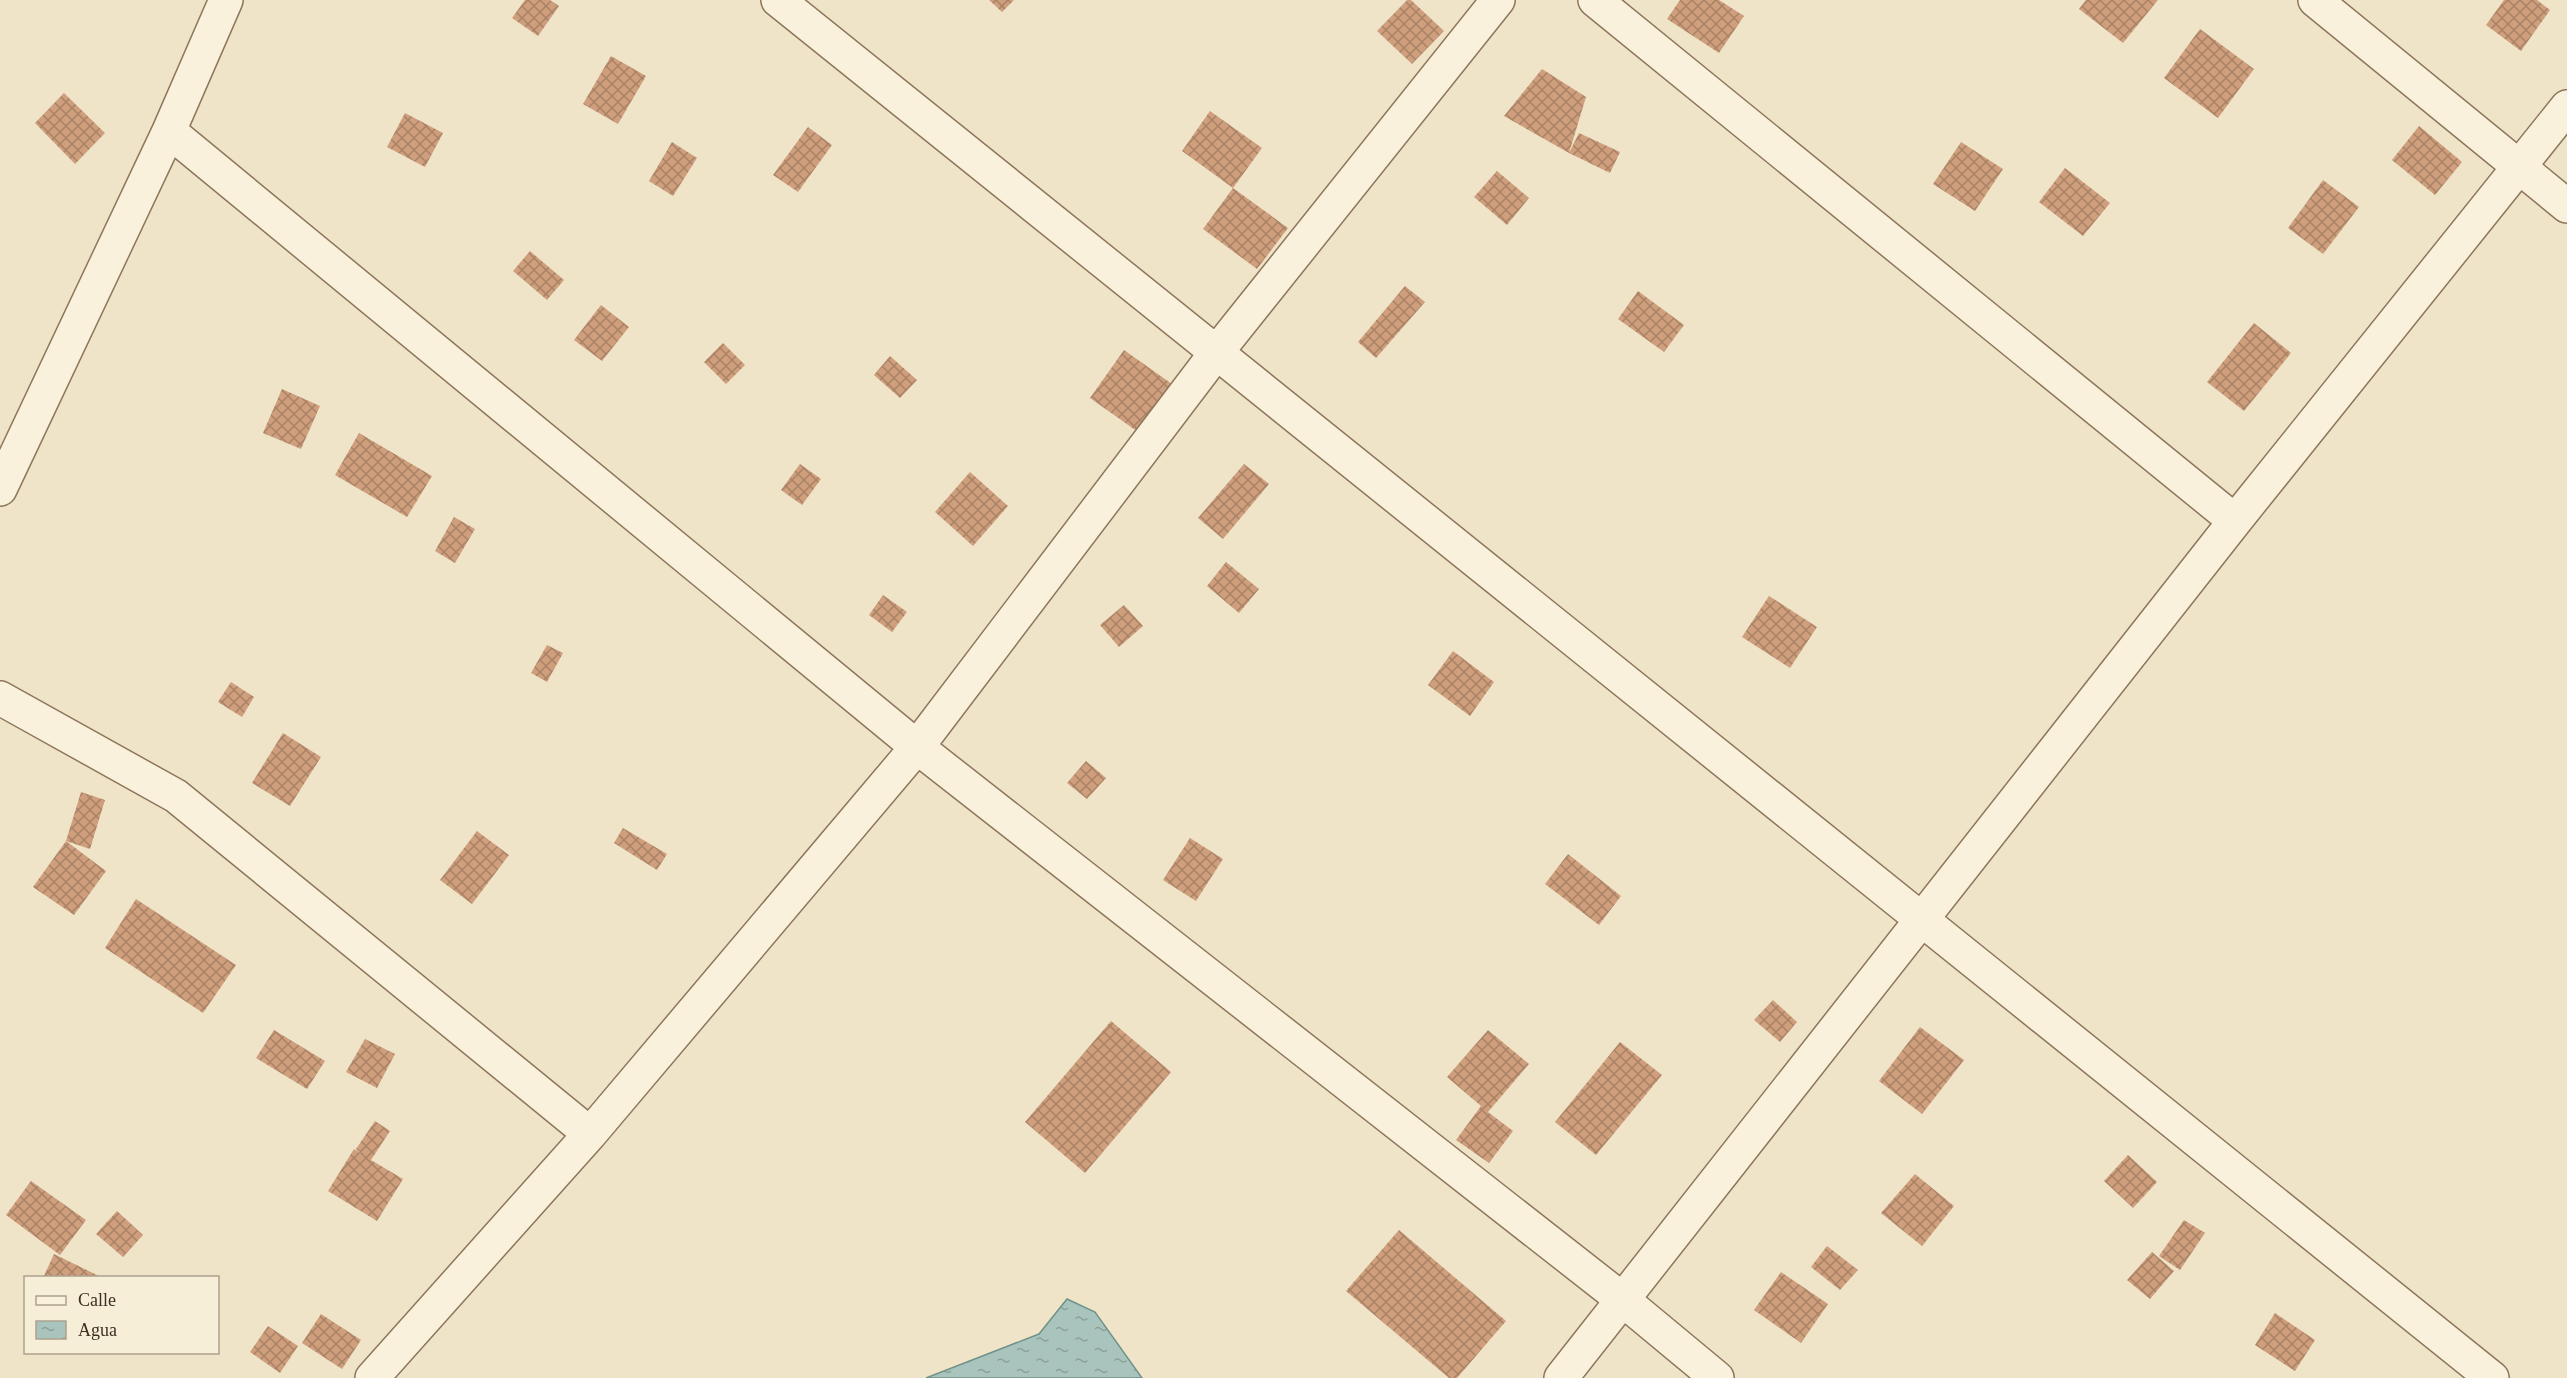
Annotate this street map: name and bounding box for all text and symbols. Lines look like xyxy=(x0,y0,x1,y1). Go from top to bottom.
legend xyxy=(24,1276,219,1354)
text: Calle xyxy=(78,1290,116,1310)
text: Agua xyxy=(78,1320,117,1340)

